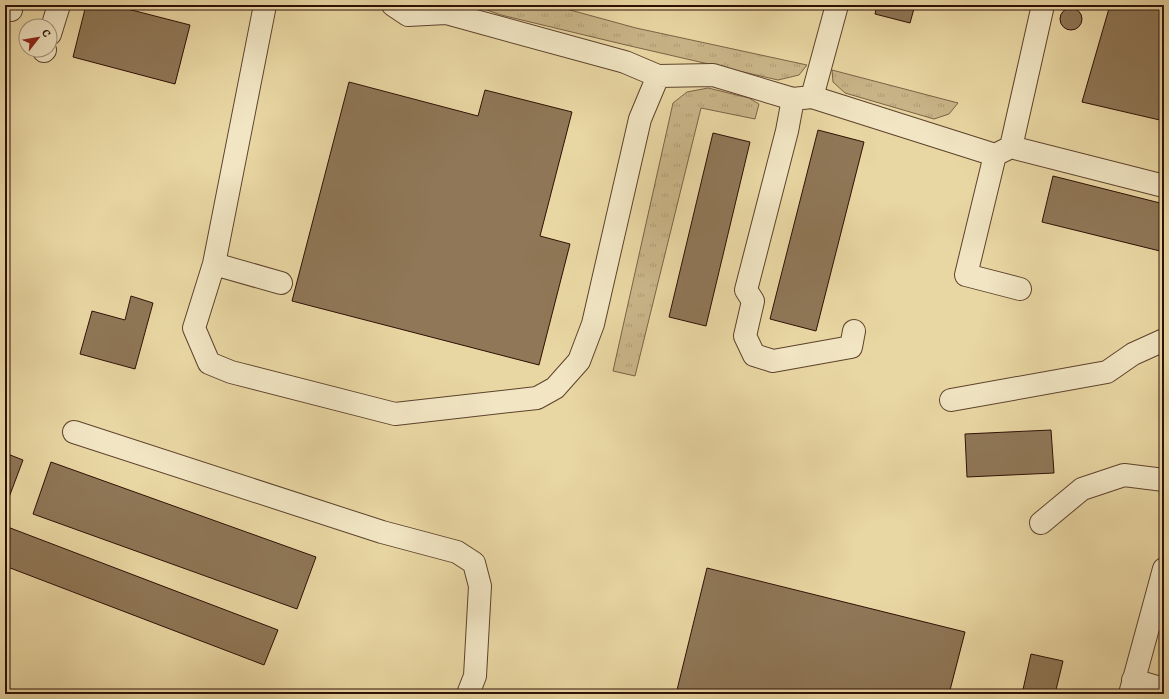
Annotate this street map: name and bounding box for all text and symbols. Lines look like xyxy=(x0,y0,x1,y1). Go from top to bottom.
north arrow xyxy=(18,18,58,58)
text: С xyxy=(38,26,54,40)

